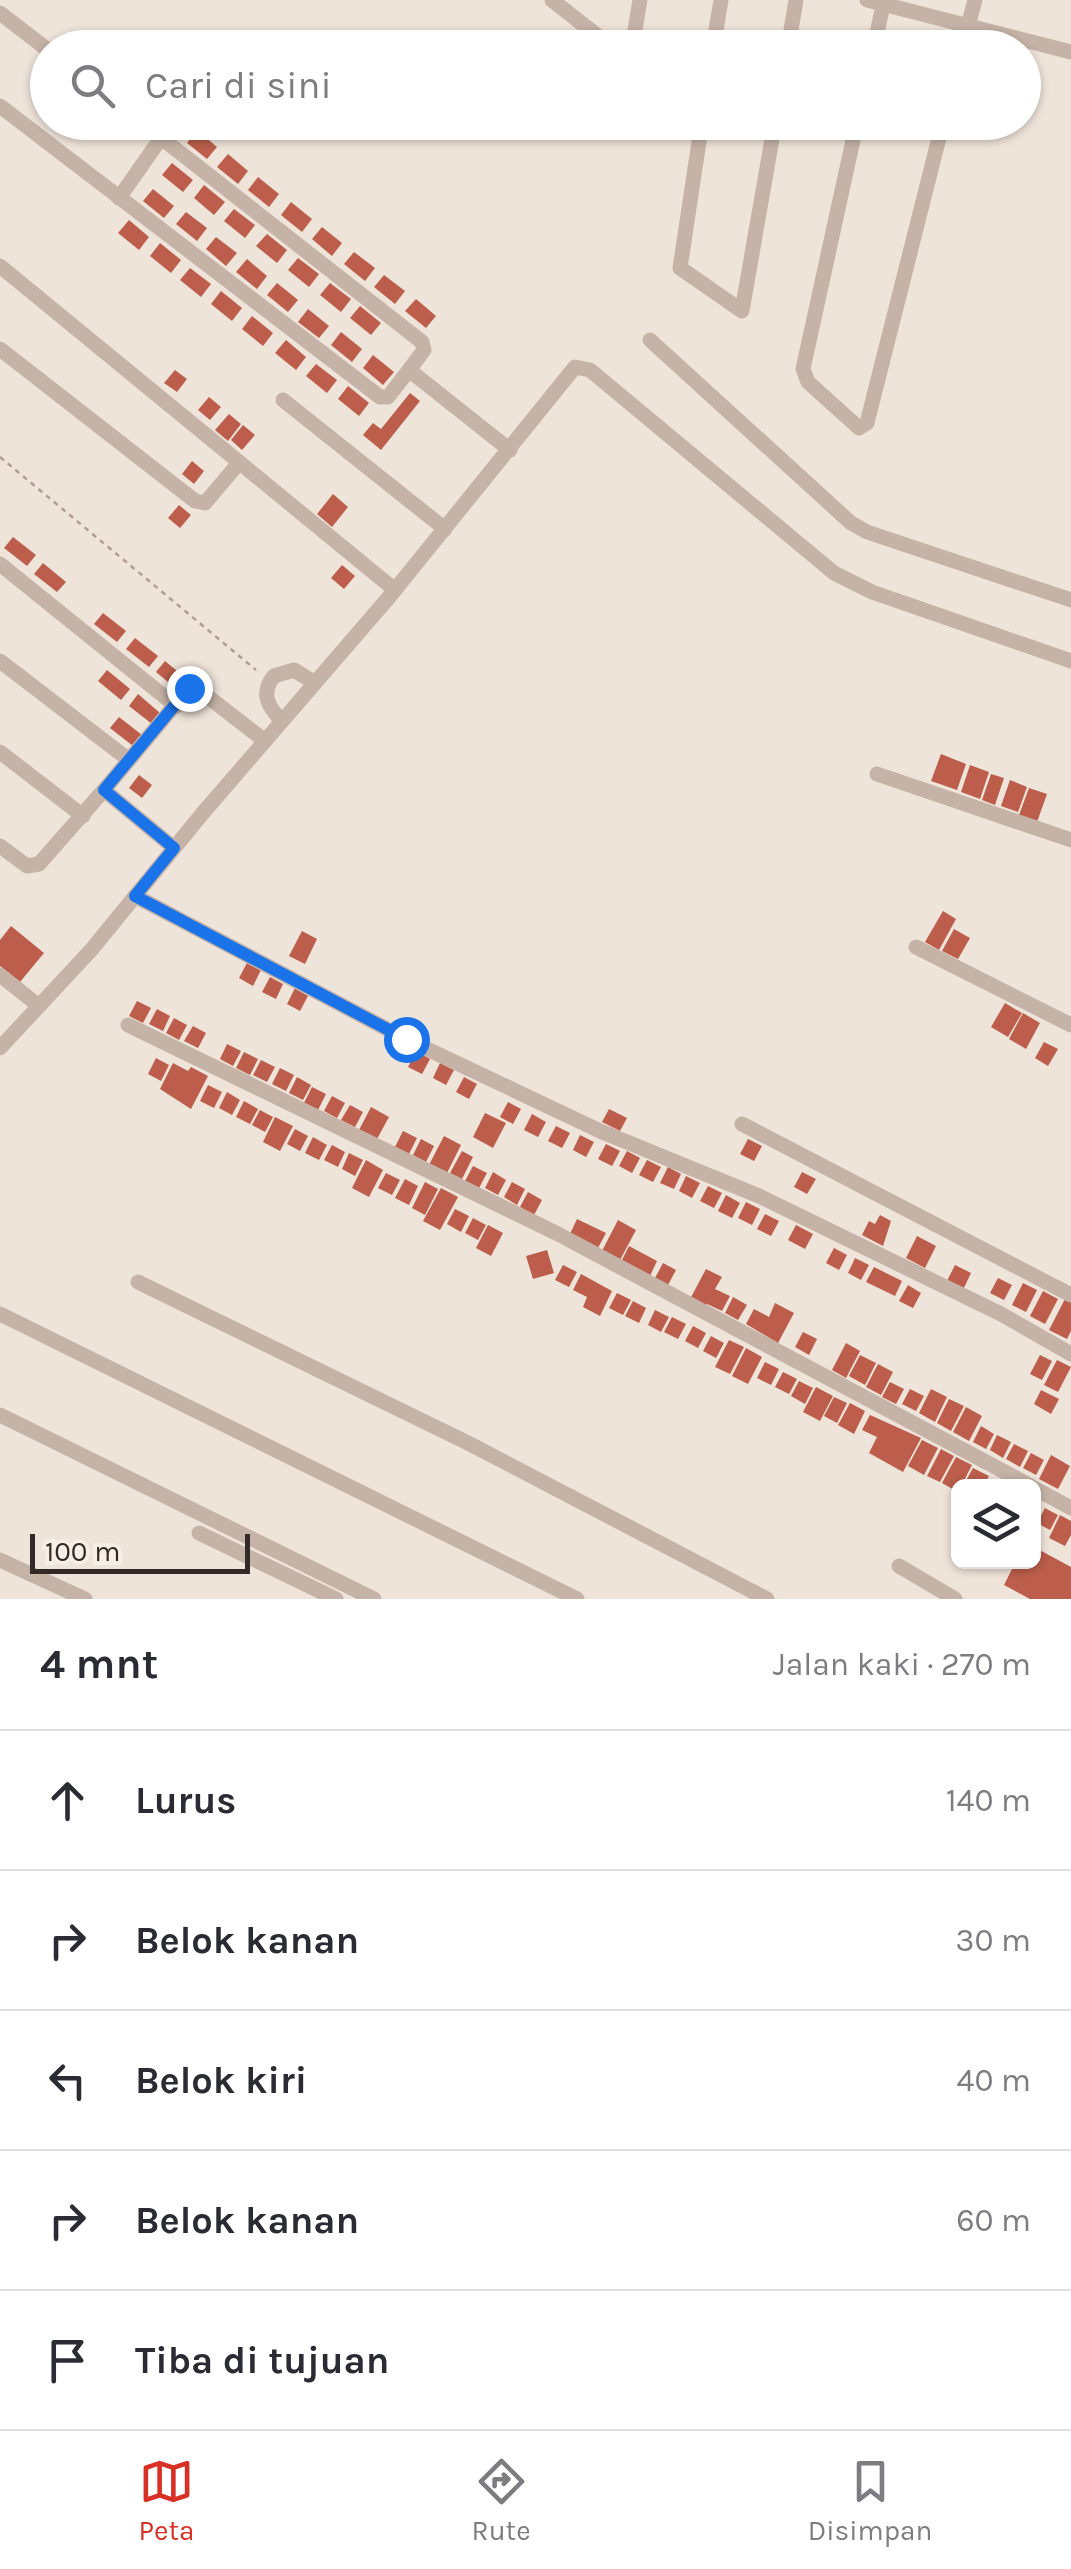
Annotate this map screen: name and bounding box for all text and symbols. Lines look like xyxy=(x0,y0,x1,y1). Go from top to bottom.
search box xyxy=(30,30,1041,140)
icon: search xyxy=(65,58,120,113)
text: Cari di sini xyxy=(145,63,332,108)
route end xyxy=(167,666,213,712)
route start xyxy=(384,1017,430,1063)
map controls xyxy=(951,1479,1041,1569)
button: layers xyxy=(951,1479,1041,1569)
scale bar xyxy=(30,1529,250,1573)
text: 100 m xyxy=(45,1535,120,1568)
text: 4 mnt xyxy=(40,1639,158,1689)
text: Jalan kaki · 270 m xyxy=(773,1646,1031,1683)
icon: ahead xyxy=(40,1773,95,1828)
text: Lurus xyxy=(135,1778,236,1823)
text: 140 m xyxy=(946,1782,1031,1819)
icon: right xyxy=(40,1913,95,1968)
text: Belok kanan xyxy=(135,1918,359,1963)
text: 30 m xyxy=(956,1922,1031,1959)
icon: left xyxy=(40,2053,95,2108)
text: Belok kiri xyxy=(135,2058,307,2103)
text: 40 m xyxy=(957,2062,1031,2099)
icon: right xyxy=(40,2193,95,2248)
text: Belok kanan xyxy=(135,2198,359,2243)
text: 60 m xyxy=(956,2202,1031,2239)
icon: arrive xyxy=(40,2333,95,2388)
text: Tiba di tujuan xyxy=(135,2338,390,2383)
tab: Peta xyxy=(139,2454,194,2547)
tab: Rute xyxy=(472,2454,531,2547)
tab: Disimpan xyxy=(808,2454,932,2547)

